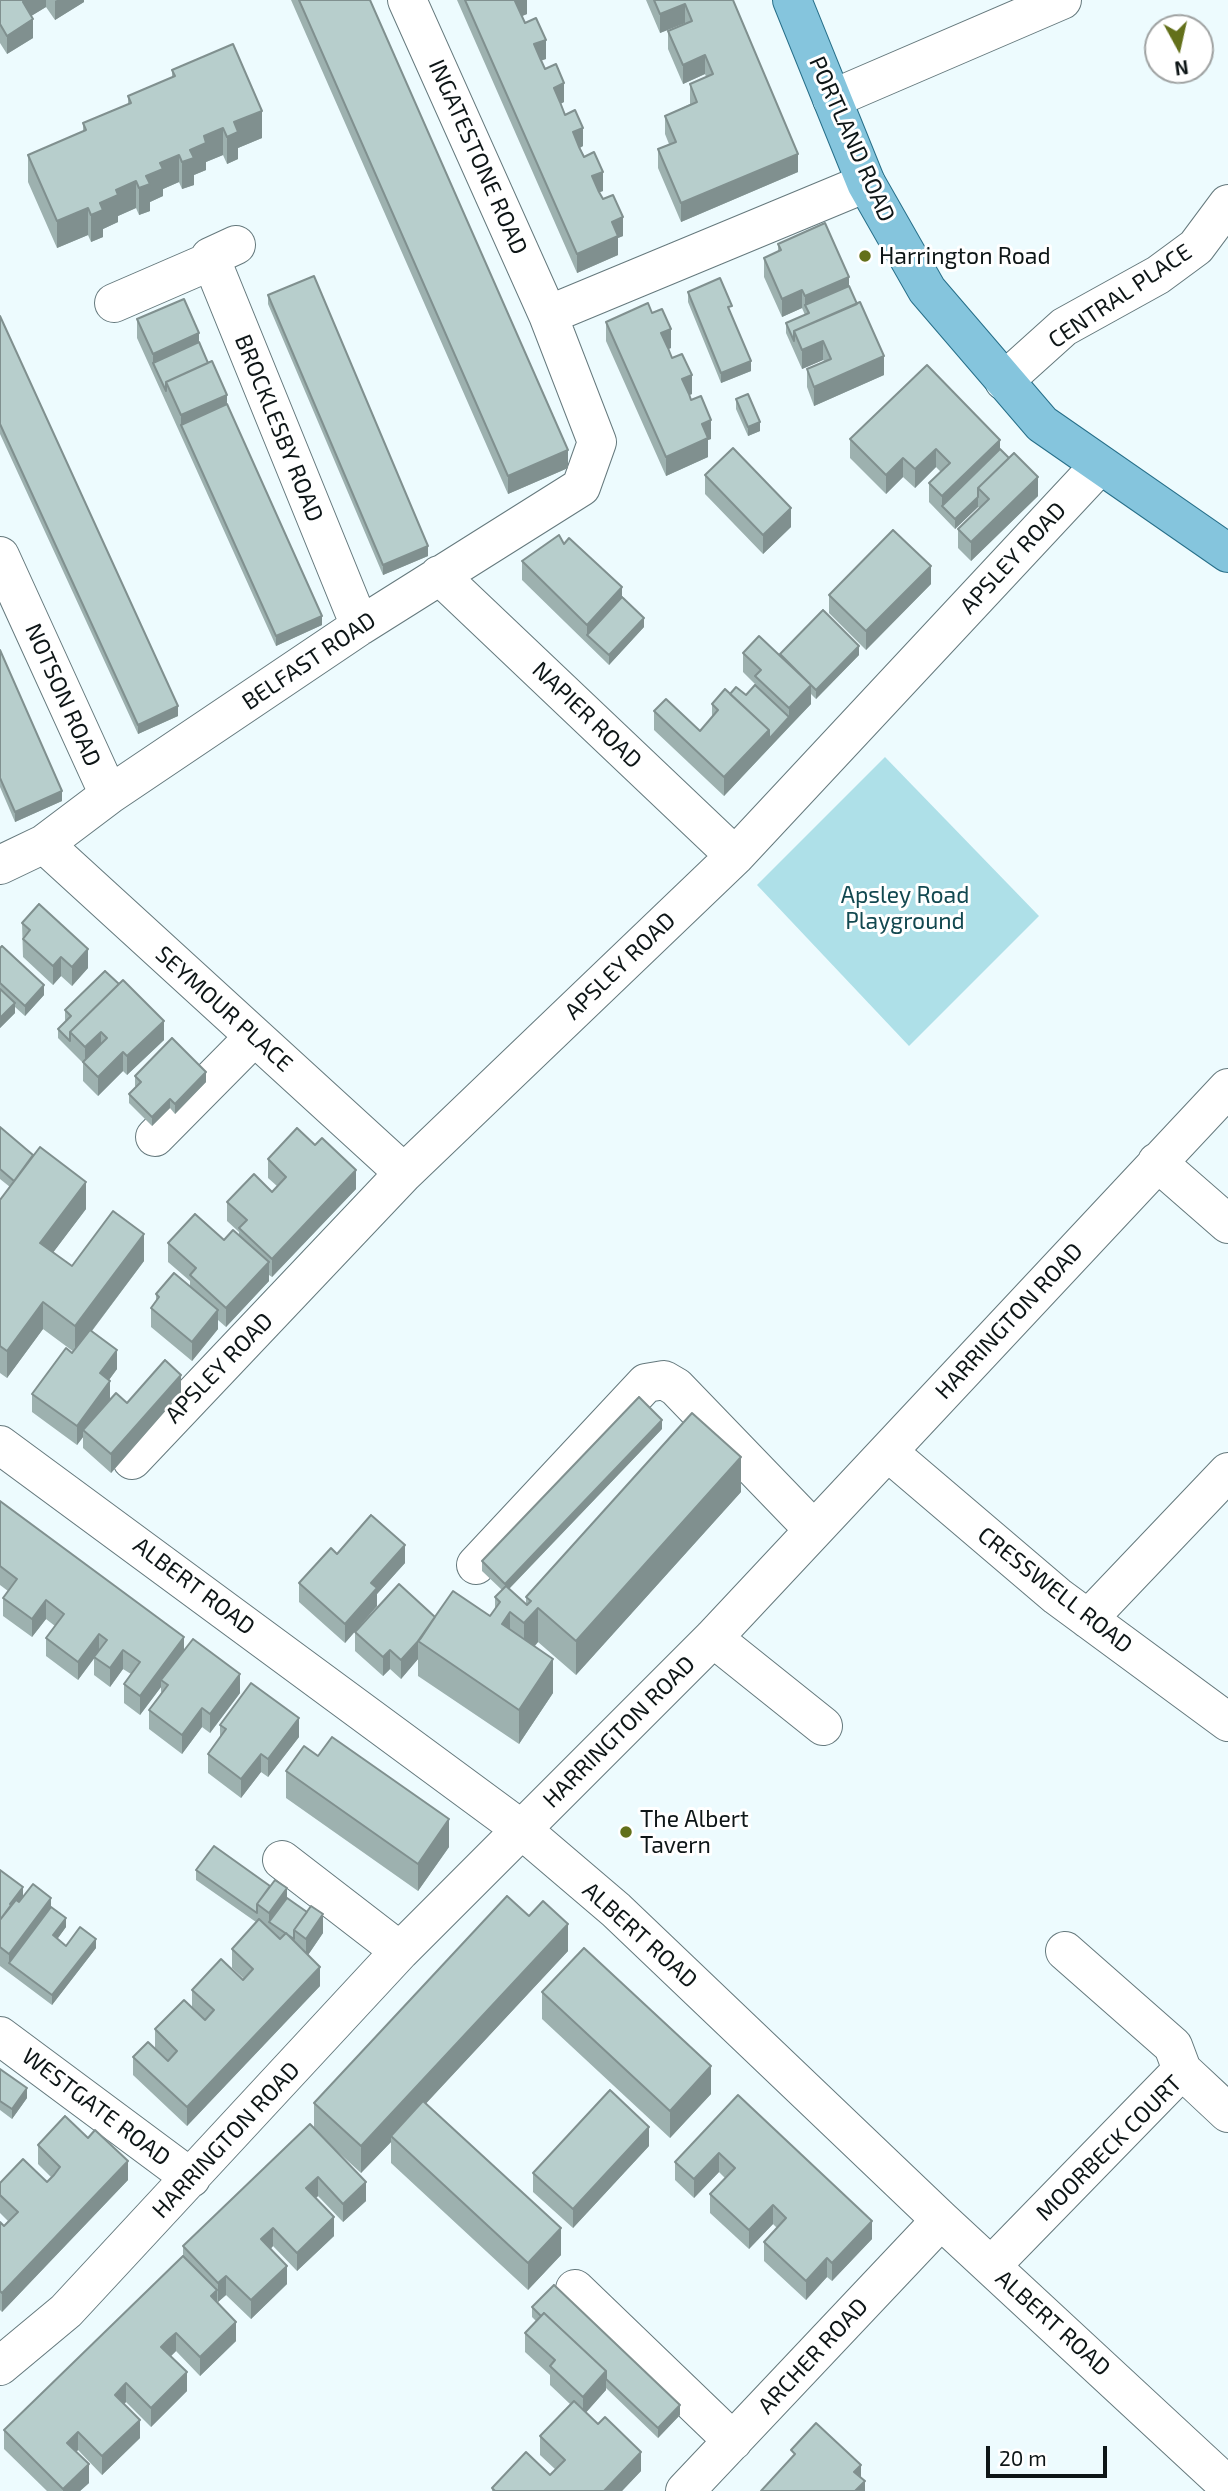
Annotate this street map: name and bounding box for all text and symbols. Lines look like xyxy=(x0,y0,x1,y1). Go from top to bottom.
north arrow xyxy=(1144,14,1214,84)
street label: PORTLAND ROAD xyxy=(803,52,901,226)
street label: INGATESTONE ROAD xyxy=(423,55,533,259)
text: N xyxy=(1173,56,1190,81)
street label: CENTRAL PLACE xyxy=(1043,238,1197,354)
place label: Harrington Road xyxy=(879,242,1051,270)
marker: Harrington Road xyxy=(857,248,873,264)
street label: BROCKLESBY ROAD xyxy=(229,330,329,526)
street label: APSLEY ROAD xyxy=(954,496,1072,620)
street label: BELFAST ROAD xyxy=(237,606,381,716)
street label: NOTSON ROAD xyxy=(19,619,107,771)
street label: NAPIER ROAD xyxy=(527,656,647,774)
park label: Apsley Road Playground xyxy=(841,881,969,935)
street label: APSLEY ROAD xyxy=(559,906,681,1026)
street label: SEYMOUR PLACE xyxy=(150,940,298,1078)
street label: HARRINGTON ROAD xyxy=(930,1237,1088,1405)
street label: APSLEY ROAD xyxy=(159,1307,279,1429)
street label: CRESSWELL ROAD xyxy=(972,1521,1138,1659)
street label: ALBERT ROAD xyxy=(128,1531,260,1641)
street label: HARRINGTON ROAD xyxy=(537,1650,701,1814)
place label: The Albert Tavern xyxy=(640,1805,749,1859)
marker: The Albert Tavern xyxy=(618,1824,634,1840)
street label: ALBERT ROAD xyxy=(577,1876,703,1994)
street label: WESTGATE ROAD xyxy=(16,2042,176,2172)
street label: HARRINGTON ROAD xyxy=(147,2056,305,2224)
street label: MOORBECK COURT xyxy=(1030,2069,1188,2227)
street label: ALBERT ROAD xyxy=(990,2264,1116,2382)
street label: ARCHER ROAD xyxy=(752,2292,874,2420)
scale bar xyxy=(990,2432,1111,2476)
text: 20 m xyxy=(999,2445,1047,2470)

